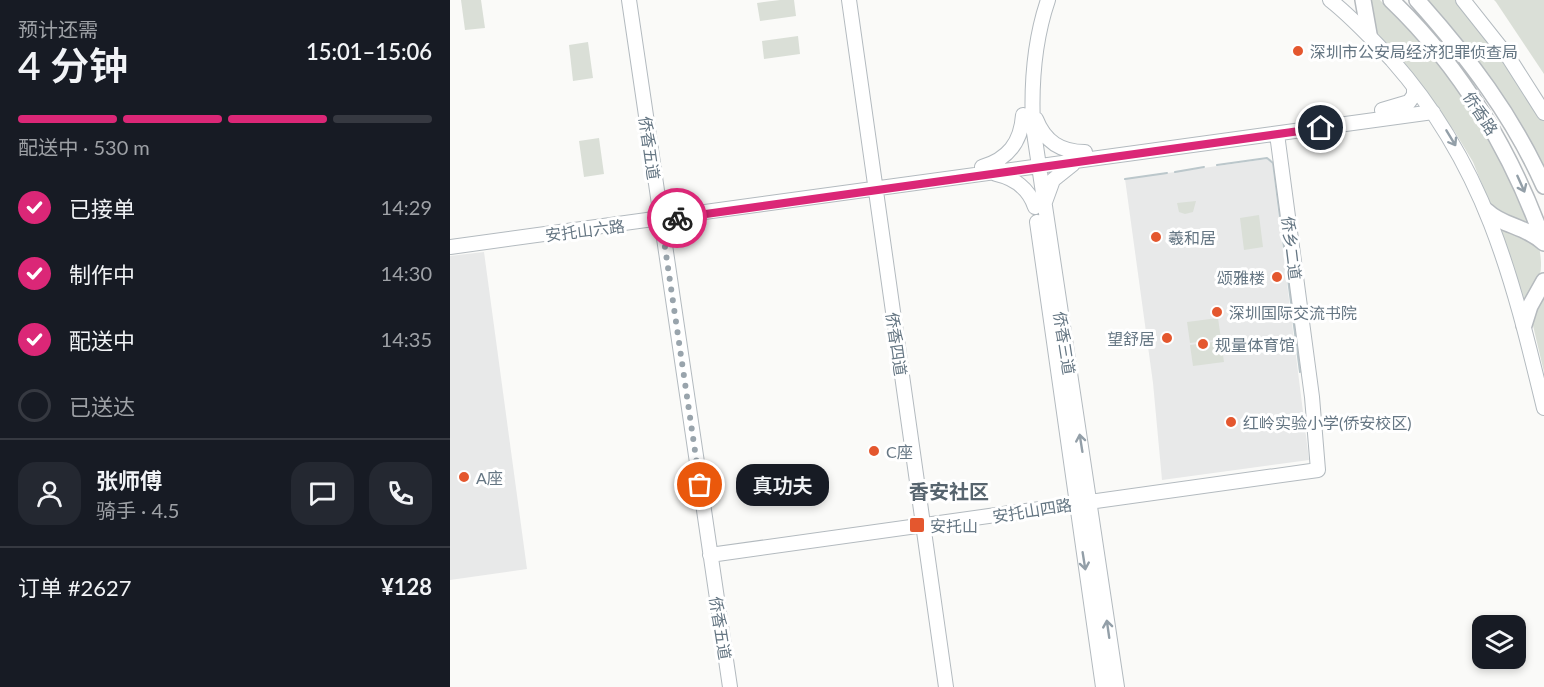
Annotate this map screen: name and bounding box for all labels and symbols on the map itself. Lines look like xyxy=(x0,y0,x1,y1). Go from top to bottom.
place label: 深圳市公安局经济犯罪侦查局 xyxy=(1310,42,1518,61)
marker: 深圳市公安局经济犯罪侦查局 xyxy=(1291,44,1305,58)
street label: 侨香路 xyxy=(1460,88,1502,138)
pin xyxy=(1295,102,1346,153)
street label: 侨香五道 xyxy=(636,115,664,181)
one-way arrow xyxy=(1445,129,1457,146)
one-way arrow xyxy=(1516,174,1527,193)
courier xyxy=(647,188,707,248)
street label: 侨乡二道 xyxy=(1279,215,1305,281)
street label: 安托山六路 xyxy=(544,216,626,244)
place label: 羲和居 xyxy=(1168,228,1216,247)
marker: 羲和居 xyxy=(1149,230,1163,244)
place label: 颂雅楼 xyxy=(1217,268,1265,287)
marker: 颂雅楼 xyxy=(1270,270,1284,284)
place label: 深圳国际交流书院 xyxy=(1229,303,1357,322)
marker: 深圳国际交流书院 xyxy=(1210,305,1224,319)
street label: 侨香三道 xyxy=(1051,310,1079,376)
street label: 侨香四道 xyxy=(883,311,911,377)
place label: 望舒居 xyxy=(1107,329,1155,348)
marker: 望舒居 xyxy=(1160,331,1174,345)
place label: 规量体育馆 xyxy=(1215,335,1295,354)
marker: 规量体育馆 xyxy=(1196,337,1210,351)
place label: 红岭实验小学(侨安校区) xyxy=(1243,413,1412,432)
marker: 红岭实验小学(侨安校区) xyxy=(1224,415,1238,429)
one-way arrow xyxy=(1075,434,1086,454)
place label: C座 xyxy=(886,442,913,461)
marker: C座 xyxy=(867,444,881,458)
pin xyxy=(674,459,725,510)
callout: 真功夫 xyxy=(736,464,829,506)
place label: A座 xyxy=(476,468,503,487)
marker: A座 xyxy=(457,470,471,484)
district label: 香安社区 xyxy=(909,479,989,503)
street label: 安托山四路 xyxy=(991,494,1073,526)
marker: 安托山 xyxy=(908,516,926,534)
place label: 安托山 xyxy=(930,516,978,535)
one-way arrow xyxy=(1078,551,1089,570)
street label: 侨香五道 xyxy=(707,595,735,661)
one-way arrow xyxy=(1103,620,1114,640)

